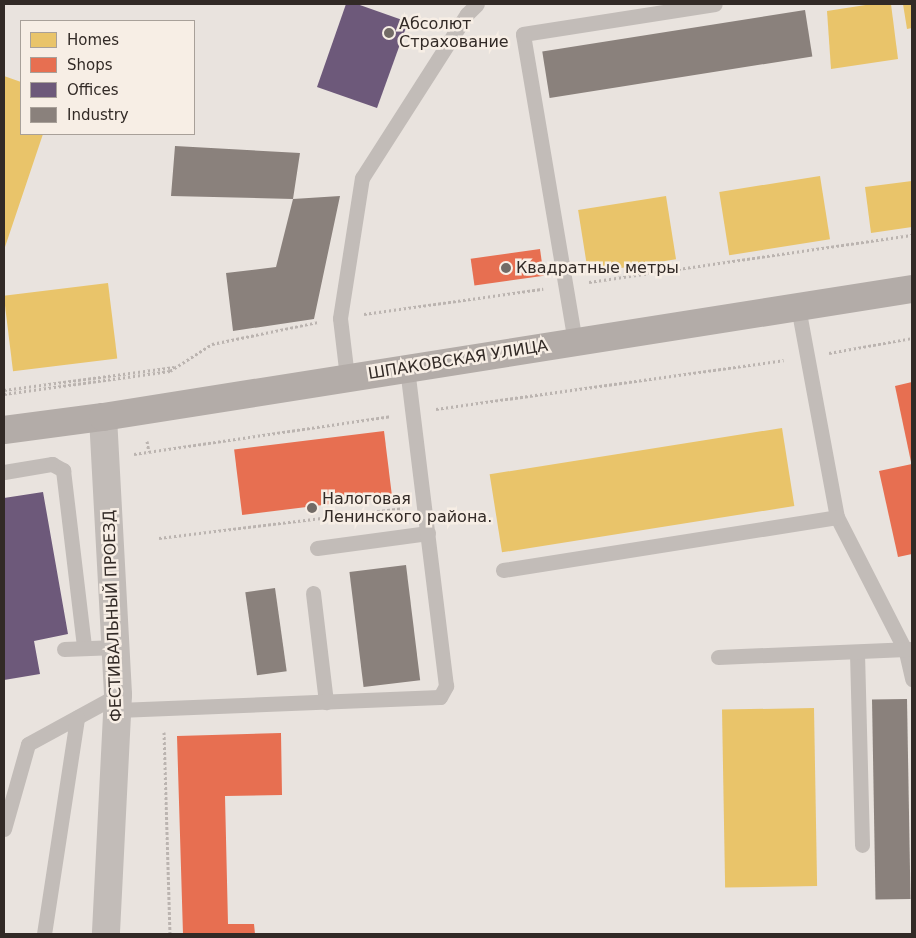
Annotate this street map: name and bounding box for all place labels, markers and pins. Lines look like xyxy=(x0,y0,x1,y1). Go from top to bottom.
place label: Абсолют Страхование xyxy=(399,14,509,52)
marker: Абсолют Страхование xyxy=(383,27,395,39)
place label: Квадратные метры xyxy=(516,258,679,278)
marker: Квадратные метры xyxy=(500,262,512,274)
place label: Налоговая Ленинского района. xyxy=(322,489,492,527)
marker: Налоговая Ленинского района. xyxy=(306,502,318,514)

